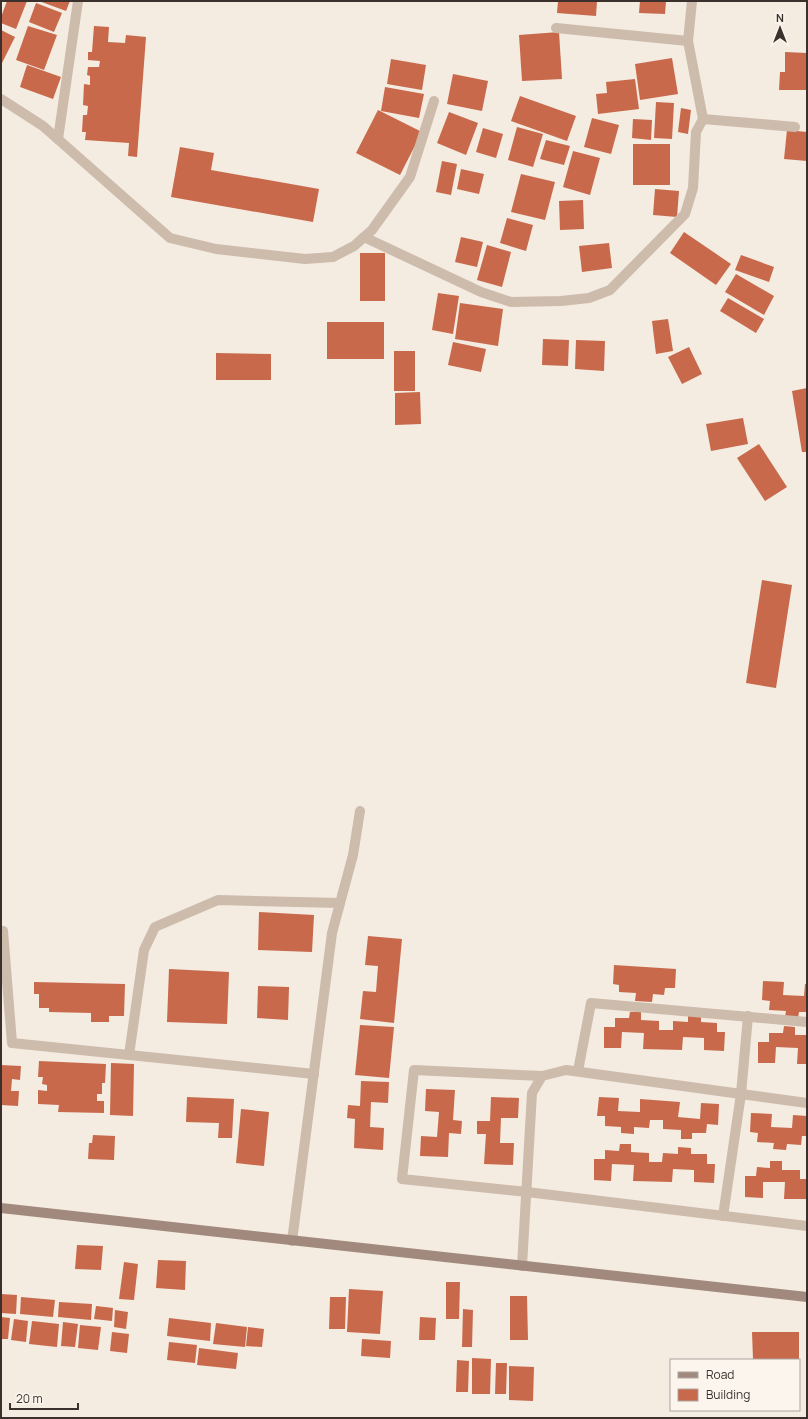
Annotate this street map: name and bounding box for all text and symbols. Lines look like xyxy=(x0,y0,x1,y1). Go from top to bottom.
north arrow xyxy=(760,8,800,48)
text: N xyxy=(776,10,784,25)
legend xyxy=(670,1359,800,1411)
text: Road xyxy=(706,1366,734,1383)
scale bar xyxy=(10,1385,78,1411)
text: Building xyxy=(706,1386,750,1403)
text: 20 m xyxy=(16,1390,43,1407)

